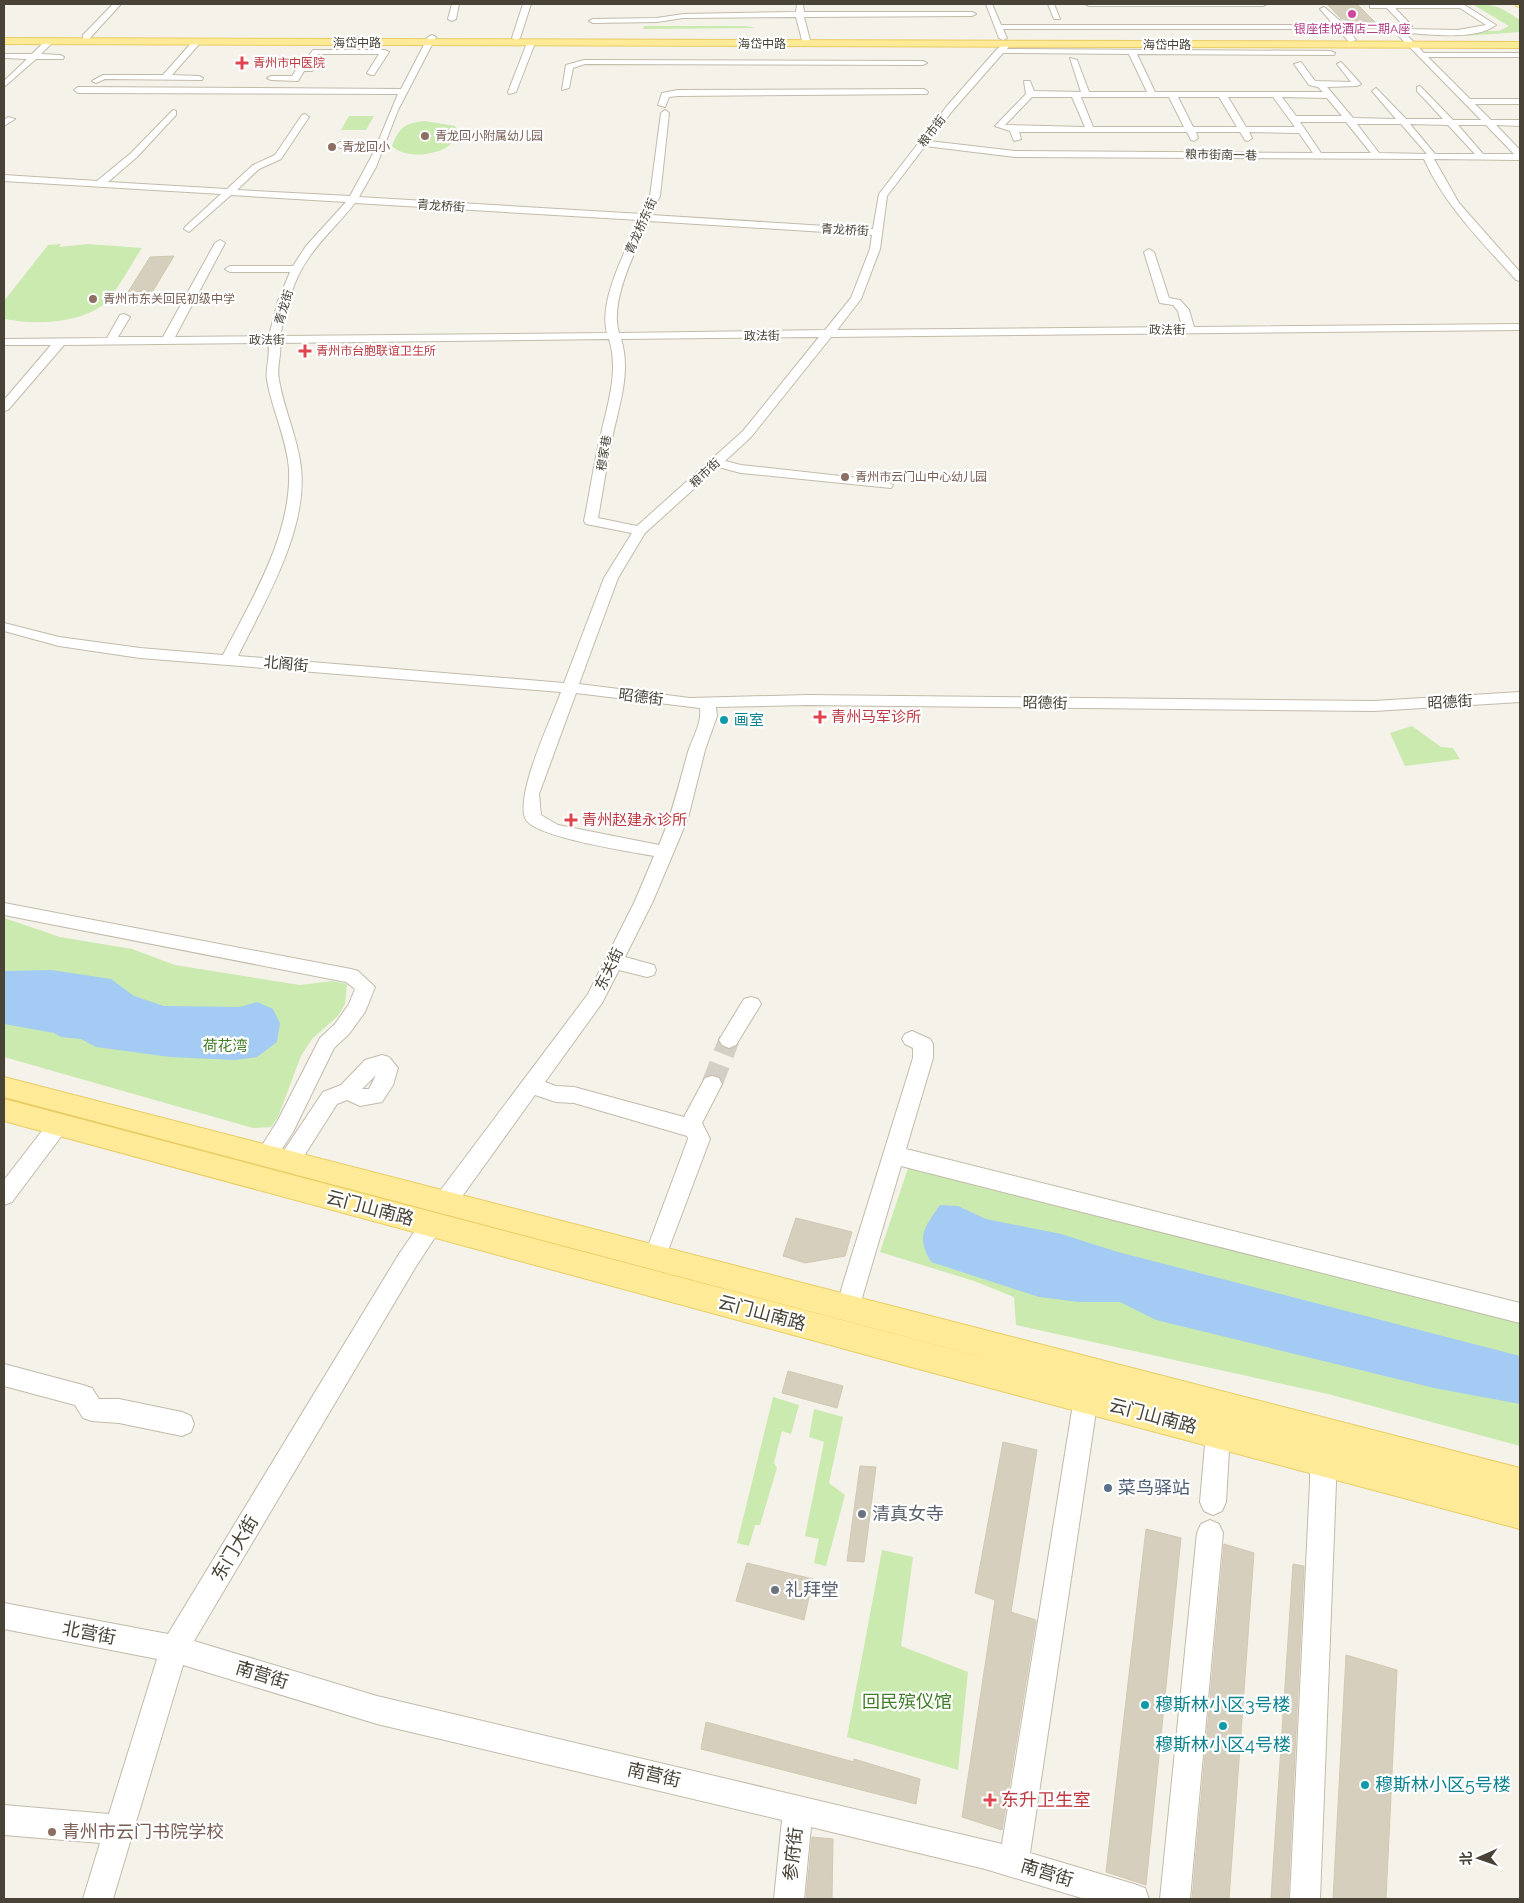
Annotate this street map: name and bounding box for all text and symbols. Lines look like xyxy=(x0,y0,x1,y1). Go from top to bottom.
marker: 银座佳悦酒店二期A座 xyxy=(1346,8,1358,20)
place label: 银座佳悦酒店二期A座 xyxy=(1294,22,1410,36)
street label: 海岱中路 xyxy=(333,36,381,50)
street label: 海岱中路 xyxy=(738,37,786,51)
street label: 海岱中路 xyxy=(1143,38,1191,52)
marker: 青州市中医院 xyxy=(235,56,249,70)
place label: 青州市中医院 xyxy=(253,56,325,70)
street label: 粮市街 xyxy=(915,113,949,149)
place label: 青龙回小附属幼儿园 xyxy=(435,129,543,143)
marker: 青龙回小附属幼儿园 xyxy=(419,130,431,142)
place label: 青龙回小 xyxy=(342,140,390,154)
marker: 青龙回小 xyxy=(326,141,338,153)
street label: 粮市街南一巷 xyxy=(1185,147,1257,163)
street label: 青龙桥东街 xyxy=(622,196,660,256)
street label: 青龙桥街 xyxy=(417,197,465,215)
street label: 青龙桥街 xyxy=(821,222,869,238)
street label: 青龙街 xyxy=(272,288,296,326)
place label: 青州市东关回民初级中学 xyxy=(103,292,235,306)
marker: 青州市东关回民初级中学 xyxy=(87,293,99,305)
street label: 政法街 xyxy=(1149,323,1185,337)
street label: 政法街 xyxy=(744,329,780,343)
street label: 政法街 xyxy=(249,333,285,347)
marker: 青州市台胞联谊卫生所 xyxy=(298,344,312,358)
place label: 青州市台胞联谊卫生所 xyxy=(316,344,436,358)
street label: 穆家巷 xyxy=(594,434,614,472)
street label: 粮市街 xyxy=(687,456,723,490)
place label: 青州市云门山中心幼儿园 xyxy=(855,470,987,484)
marker: 青州市云门山中心幼儿园 xyxy=(839,471,851,483)
street label: 北阁街 xyxy=(263,653,309,675)
street label: 昭德街 xyxy=(618,685,664,709)
street label: 昭德街 xyxy=(1427,692,1473,712)
street label: 昭德街 xyxy=(1022,694,1068,712)
place label: 青州马军诊所 xyxy=(831,708,921,726)
marker: 青州马军诊所 xyxy=(813,710,827,724)
place label: 画室 xyxy=(734,711,764,729)
marker: 画室 xyxy=(718,714,730,726)
place label: 青州赵建永诊所 xyxy=(582,811,687,829)
marker: 青州赵建永诊所 xyxy=(564,813,578,827)
street label: 东关街 xyxy=(591,945,627,993)
park label: 荷花湾 xyxy=(202,1037,248,1055)
street label: 云门山南路 xyxy=(324,1186,416,1229)
street label: 云门山南路 xyxy=(716,1291,808,1334)
street label: 云门山南路 xyxy=(1107,1394,1199,1437)
place label: 菜鸟驿站 xyxy=(1118,1477,1190,1498)
marker: 菜鸟驿站 xyxy=(1102,1482,1114,1494)
place label: 清真女寺 xyxy=(872,1503,944,1524)
marker: 清真女寺 xyxy=(856,1508,868,1520)
street label: 东门大街 xyxy=(207,1511,262,1584)
place label: 礼拜堂 xyxy=(785,1579,839,1600)
marker: 礼拜堂 xyxy=(769,1584,781,1596)
street label: 北营街 xyxy=(61,1617,118,1648)
street label: 南营街 xyxy=(233,1657,291,1692)
park label: 回民殡仪馆 xyxy=(862,1691,952,1712)
place label: 穆斯林小区3号楼 xyxy=(1155,1694,1291,1715)
marker: 穆斯林小区3号楼 xyxy=(1139,1699,1151,1711)
marker: 穆斯林小区4号楼 xyxy=(1217,1720,1229,1732)
place label: 穆斯林小区4号楼 xyxy=(1155,1734,1291,1755)
street label: 南营街 xyxy=(625,1758,683,1791)
place label: 穆斯林小区5号楼 xyxy=(1375,1774,1511,1795)
marker: 穆斯林小区5号楼 xyxy=(1359,1779,1371,1791)
place label: 东升卫生室 xyxy=(1001,1789,1091,1810)
marker: 东升卫生室 xyxy=(983,1793,997,1807)
place label: 青州市云门书院学校 xyxy=(62,1821,224,1842)
marker: 青州市云门书院学校 xyxy=(46,1826,58,1838)
street label: 参府街 xyxy=(779,1826,806,1882)
north arrow xyxy=(1454,1833,1504,1883)
text: 北 xyxy=(1458,1851,1474,1866)
street label: 南营街 xyxy=(1018,1855,1076,1890)

